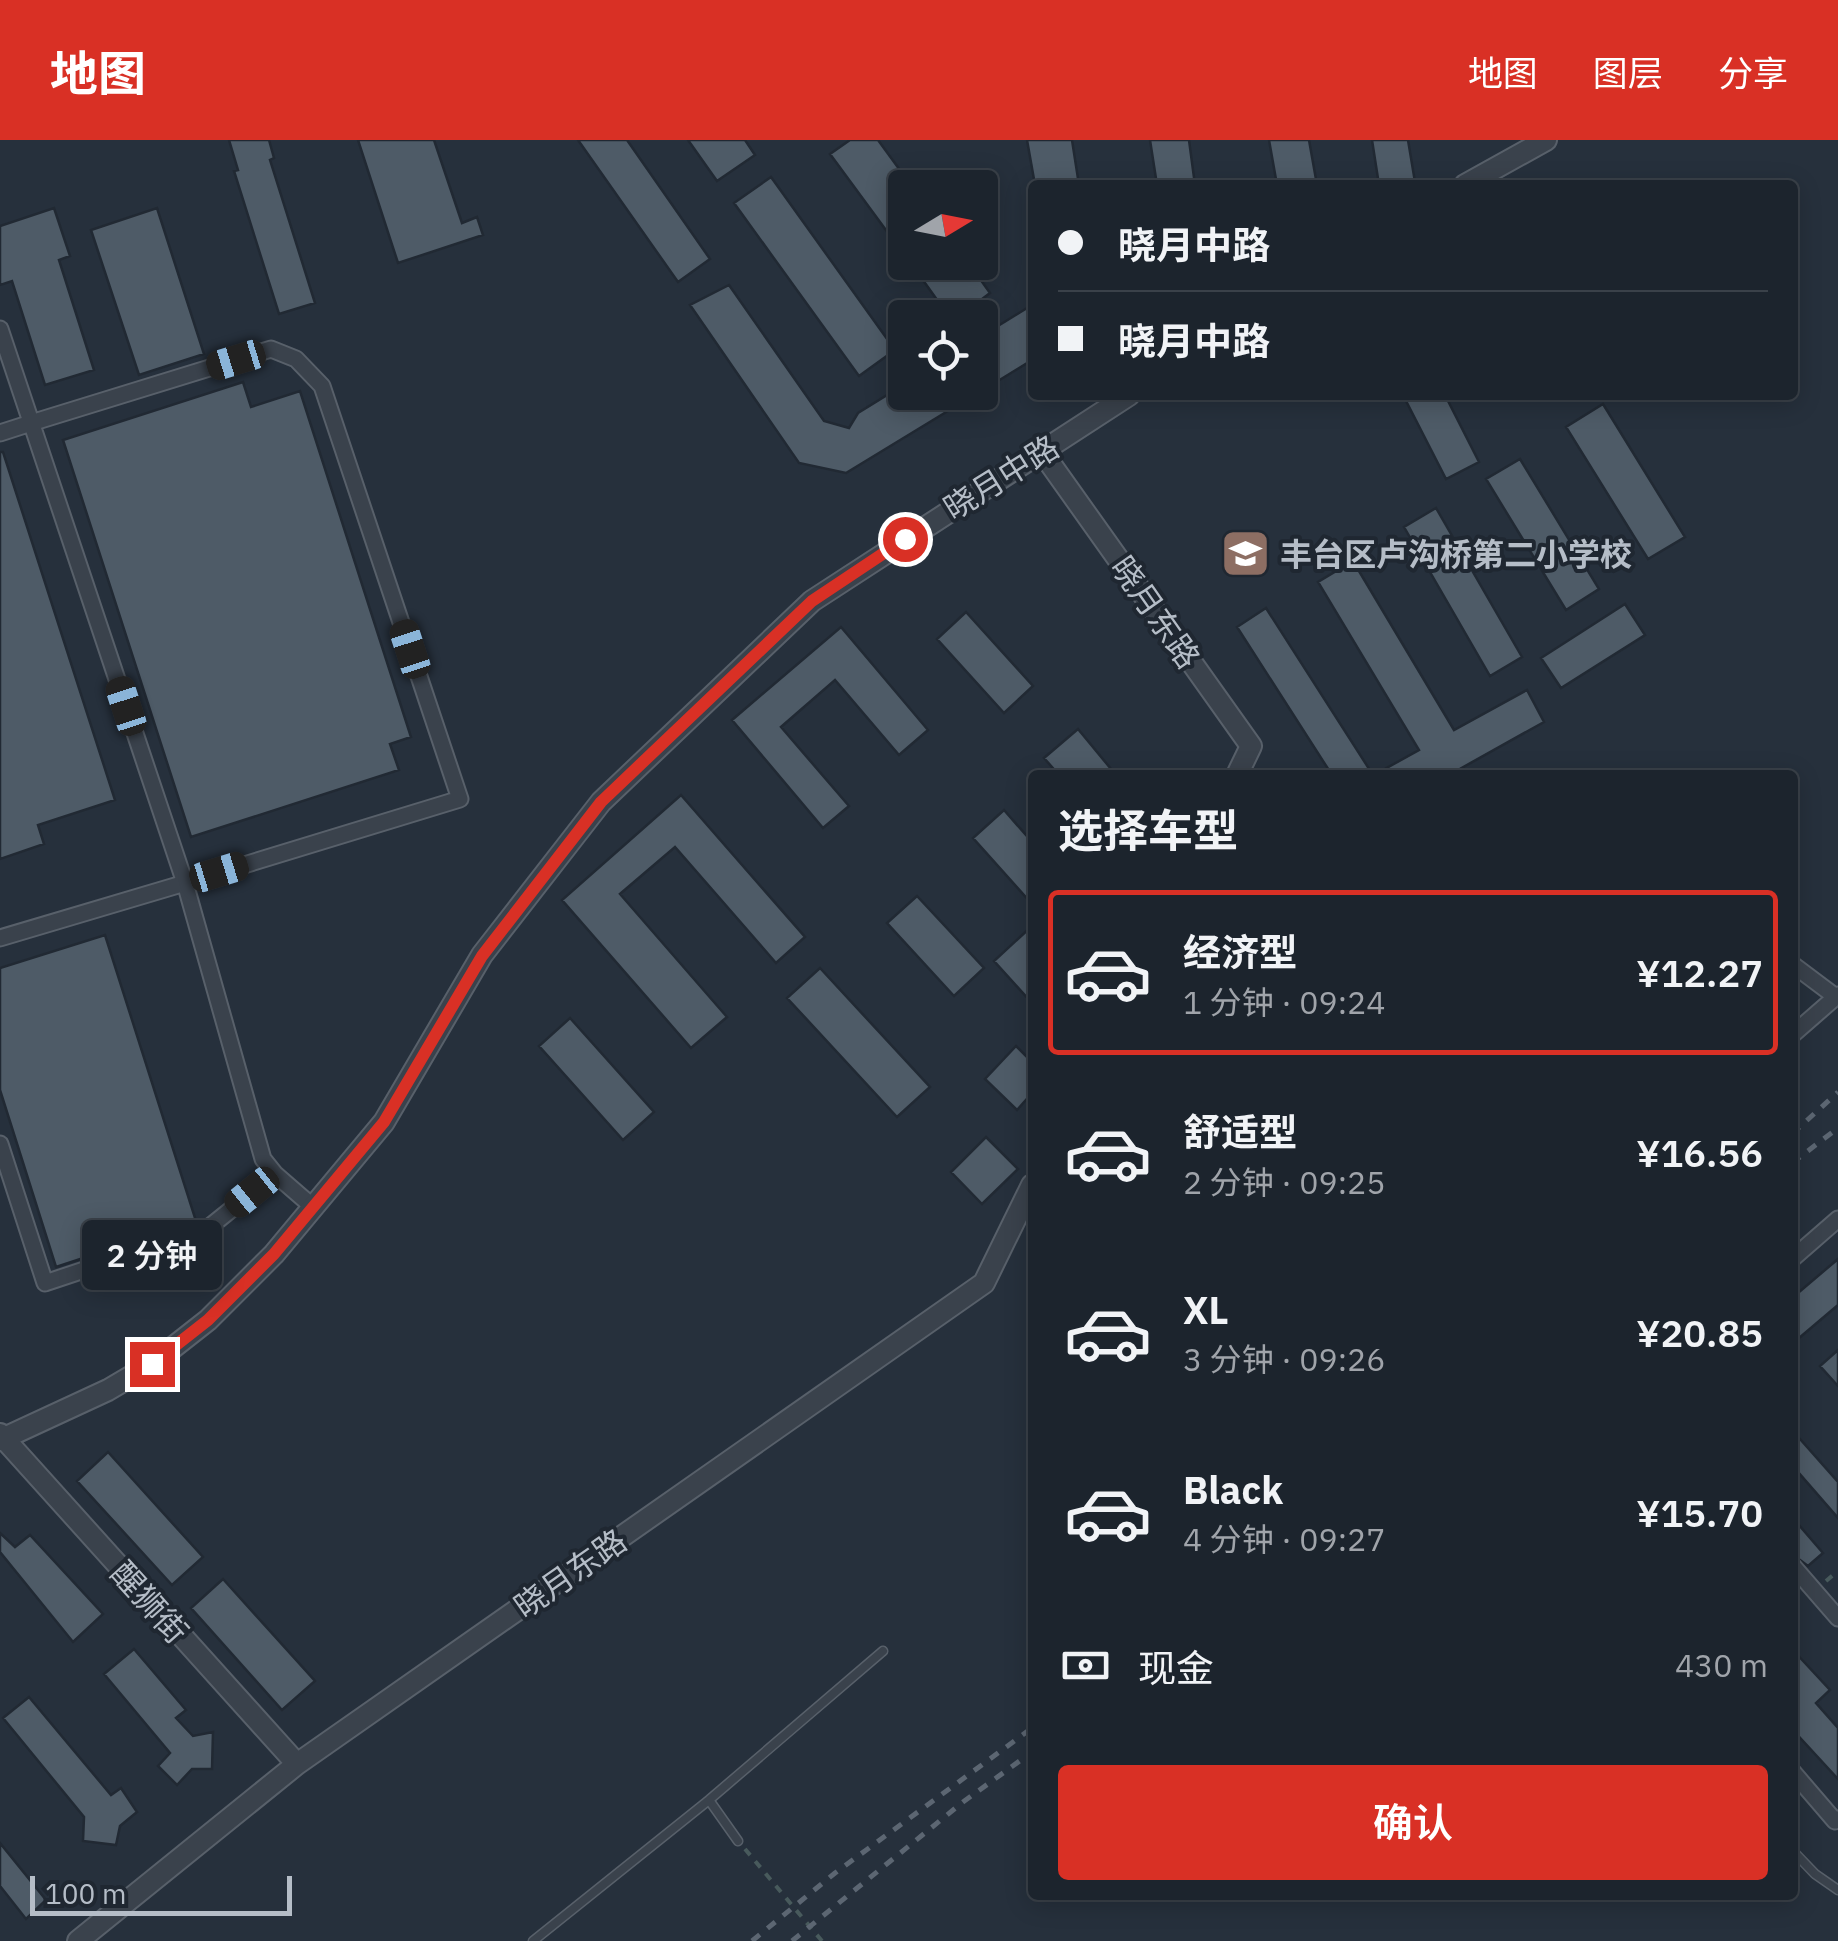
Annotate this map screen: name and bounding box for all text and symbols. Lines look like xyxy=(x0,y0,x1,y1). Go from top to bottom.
text: 地图 xyxy=(50,42,146,104)
text: 地图 xyxy=(1468,50,1538,96)
text: 图层 xyxy=(1593,50,1663,96)
text: 分享 xyxy=(1718,50,1788,96)
north arrow xyxy=(888,170,998,280)
map controls xyxy=(888,170,998,410)
text: 晓月中路 xyxy=(1118,220,1270,269)
button: locate xyxy=(888,300,998,410)
text: 晓月中路 xyxy=(1118,316,1270,365)
car xyxy=(203,337,269,383)
street label: 晓月中路 xyxy=(936,425,1066,529)
route start xyxy=(883,517,928,562)
school or university icon: 丰台区卢沟桥第二小学校 xyxy=(1219,528,1271,580)
place label: 丰台区卢沟桥第二小学校 xyxy=(1280,533,1632,575)
street label: 晓月东路 xyxy=(1102,548,1210,676)
car xyxy=(386,616,434,682)
car xyxy=(102,673,150,739)
text: 选择车型 xyxy=(1058,801,1238,859)
car xyxy=(186,849,252,895)
text: 经济型 xyxy=(1183,927,1297,976)
icon: car xyxy=(1063,928,1153,1018)
text: ¥12.27 xyxy=(1636,948,1763,997)
text: 1 分钟 · 09:24 xyxy=(1183,981,1385,1023)
text: 舒适型 xyxy=(1183,1107,1297,1156)
icon: car xyxy=(1063,1108,1153,1198)
text: ¥16.56 xyxy=(1636,1128,1763,1177)
car xyxy=(219,1161,285,1223)
text: 2 分钟 · 09:25 xyxy=(1183,1161,1385,1203)
callout: 2 分钟 xyxy=(82,1219,222,1289)
text: 2 分钟 xyxy=(107,1234,197,1276)
text: XL xyxy=(1183,1285,1229,1334)
icon: car xyxy=(1063,1288,1153,1378)
text: ¥20.85 xyxy=(1636,1308,1763,1357)
text: 3 分钟 · 09:26 xyxy=(1183,1338,1385,1380)
route end xyxy=(130,1342,175,1387)
text: Black xyxy=(1183,1465,1283,1514)
icon: car xyxy=(1063,1468,1153,1558)
text: ¥15.70 xyxy=(1636,1488,1763,1537)
text: 4 分钟 · 09:27 xyxy=(1183,1518,1385,1560)
street label: 晓月东路 xyxy=(506,1519,634,1627)
street label: 醒狮街 xyxy=(102,1552,198,1652)
icon: cash xyxy=(1058,1638,1113,1693)
text: 现金 xyxy=(1138,1643,1214,1692)
text: 430 m xyxy=(1675,1644,1768,1686)
button: 确认 xyxy=(1058,1765,1768,1880)
scale bar xyxy=(30,1871,292,1916)
text: 100 m xyxy=(45,1875,126,1912)

